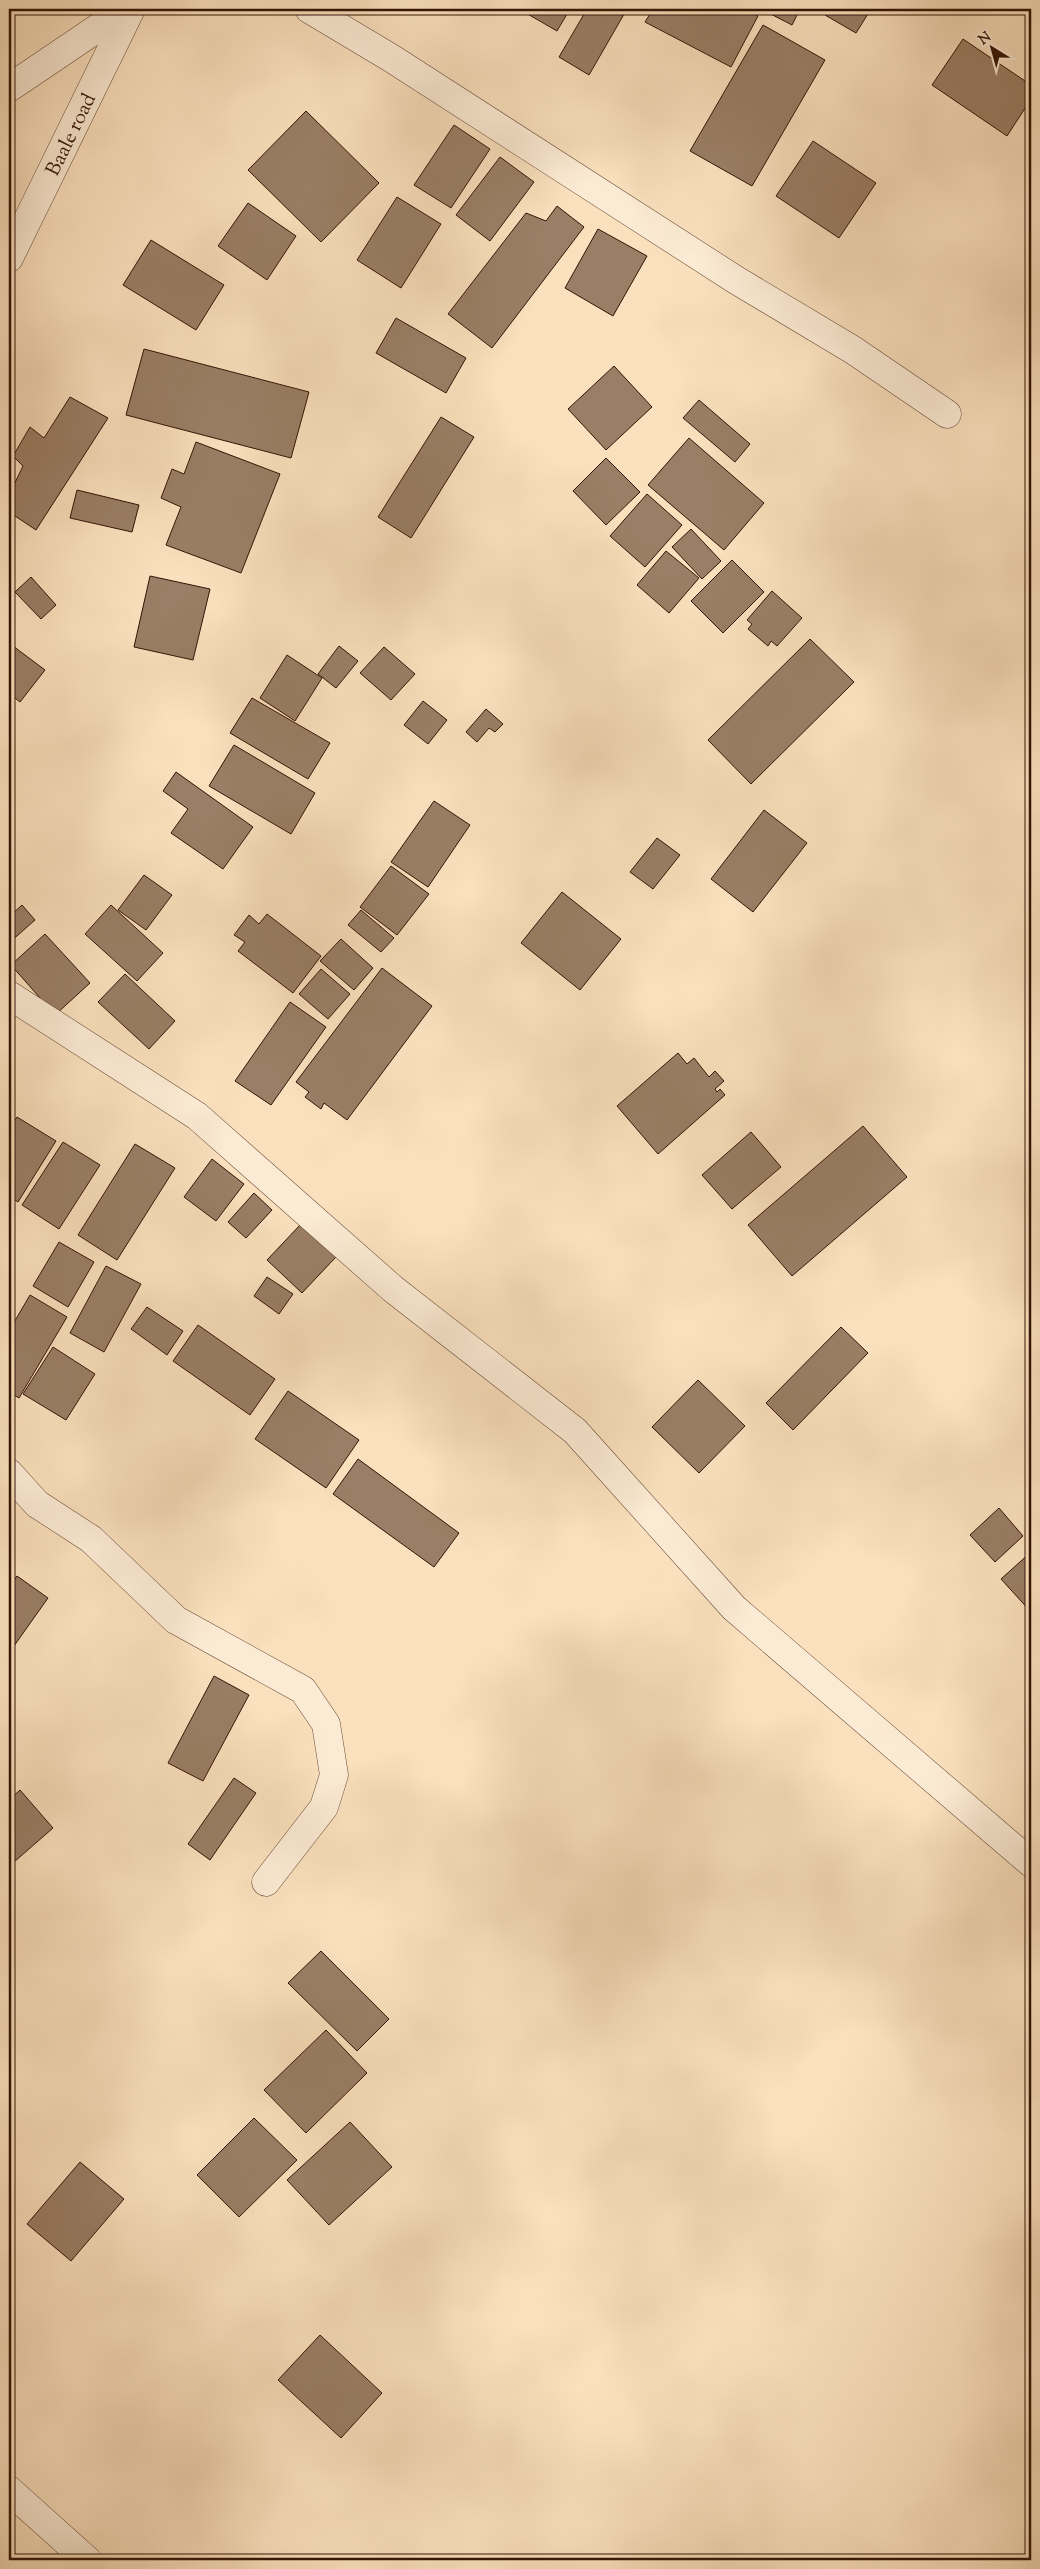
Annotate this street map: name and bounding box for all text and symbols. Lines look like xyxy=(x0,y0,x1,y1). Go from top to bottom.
north arrow xyxy=(968,22,1018,72)
text: N xyxy=(975,28,996,51)
street label: Baale road xyxy=(40,89,105,181)

